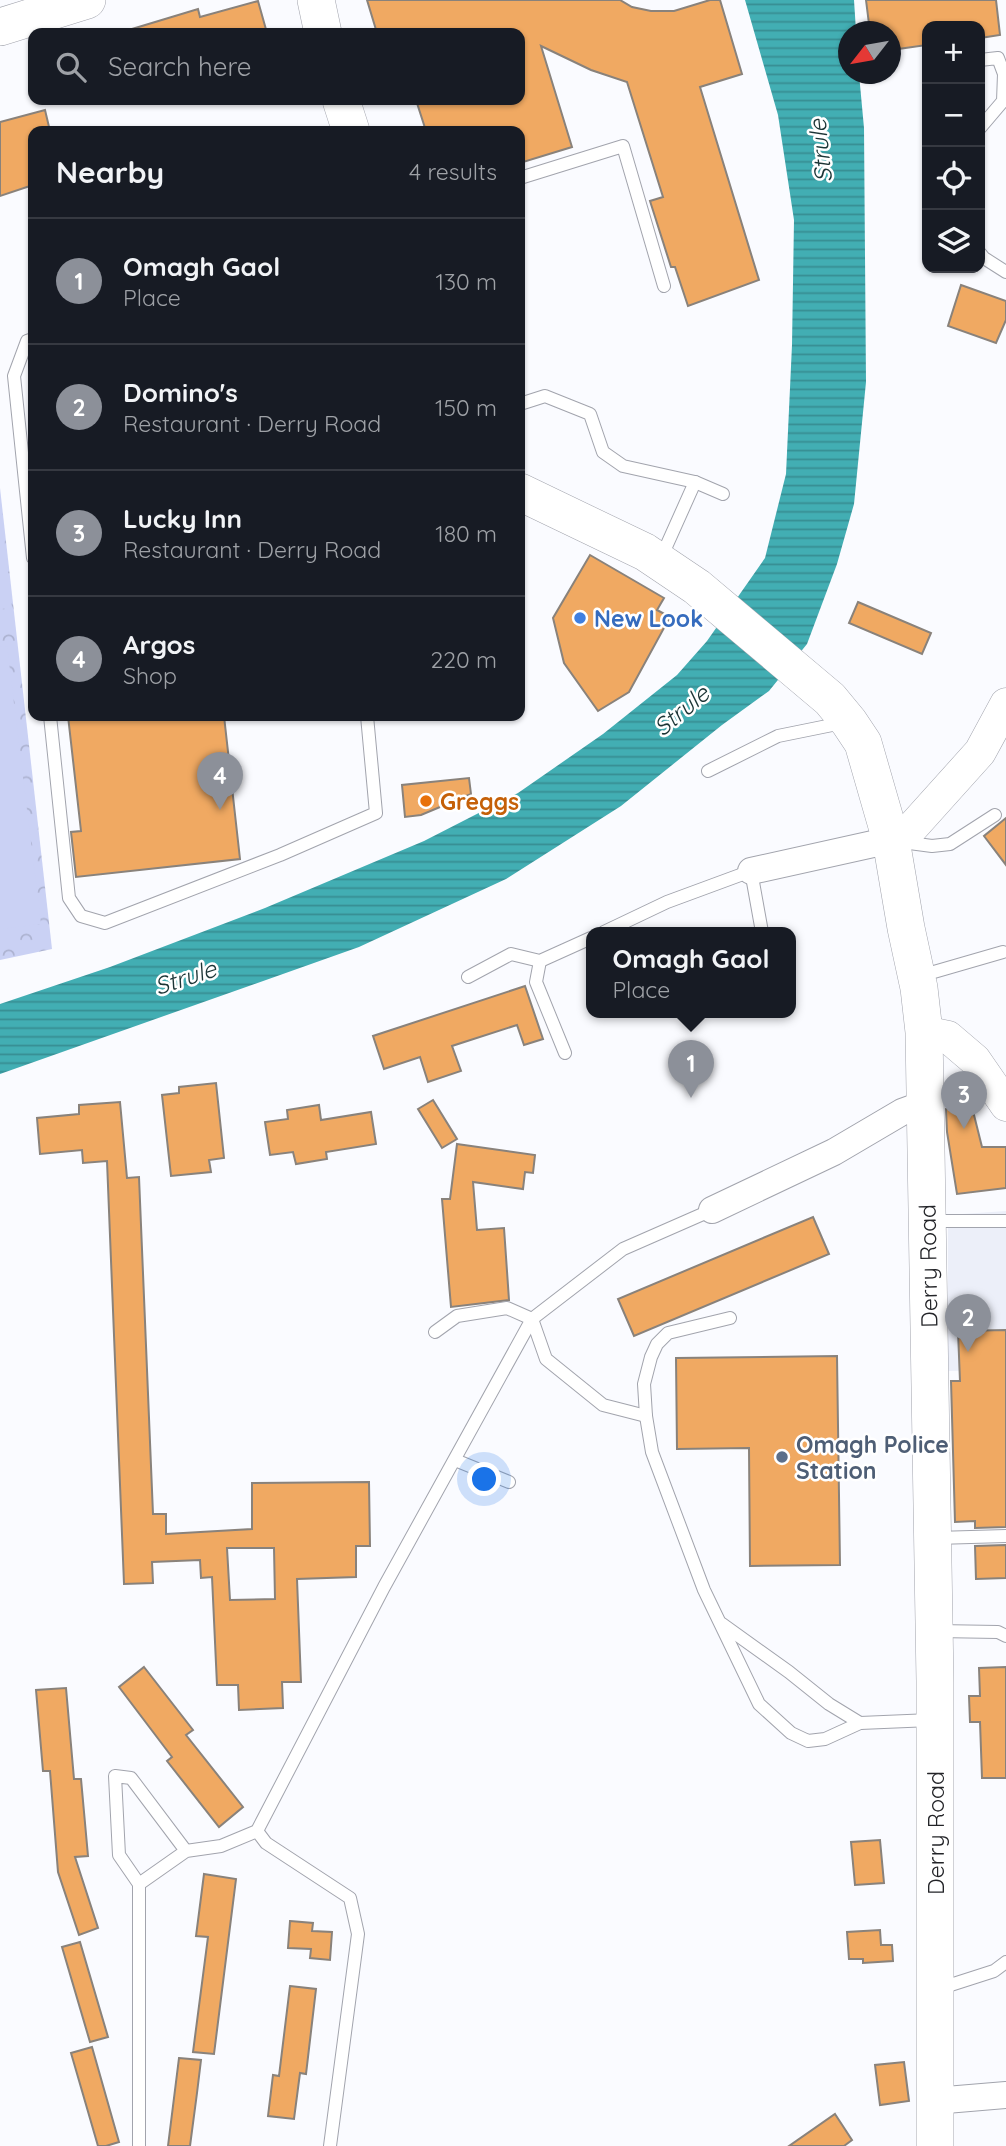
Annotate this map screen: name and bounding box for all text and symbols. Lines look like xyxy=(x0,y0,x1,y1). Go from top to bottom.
north arrow xyxy=(838,21,901,84)
map controls xyxy=(922,21,985,273)
button: + xyxy=(922,21,985,84)
search box xyxy=(28,28,525,105)
icon: search xyxy=(52,48,90,86)
text: Search here xyxy=(108,50,252,83)
button: − xyxy=(922,84,985,147)
water label: Strule xyxy=(802,117,838,184)
button: locate xyxy=(922,147,985,210)
text: Nearby xyxy=(56,153,164,191)
text: 4 results xyxy=(409,157,497,186)
button: layers xyxy=(922,210,985,273)
text: Omagh Gaol xyxy=(123,250,280,283)
text: 1 xyxy=(75,267,83,296)
text: 130 m xyxy=(435,267,497,296)
text: Place xyxy=(123,283,181,312)
text: Domino's xyxy=(123,376,238,409)
text: 2 xyxy=(72,393,86,422)
text: 150 m xyxy=(435,393,497,422)
text: Restaurant · Derry Road xyxy=(123,409,381,438)
text: Lucky Inn xyxy=(123,502,242,535)
text: 3 xyxy=(73,519,85,548)
text: 180 m xyxy=(435,519,497,548)
text: Restaurant · Derry Road xyxy=(123,535,381,564)
place label: New Look xyxy=(594,604,703,633)
marker: New Look xyxy=(572,610,588,626)
text: Argos xyxy=(123,628,195,661)
text: 4 xyxy=(72,645,86,674)
text: 220 m xyxy=(431,645,497,674)
text: Shop xyxy=(123,661,177,690)
water label: Strule xyxy=(647,677,716,742)
pin: 4 xyxy=(197,752,243,810)
place label: Greggs xyxy=(440,787,519,816)
marker: Greggs xyxy=(418,793,434,809)
popup xyxy=(586,927,796,1018)
text: Omagh Gaol xyxy=(612,942,770,975)
water label: Strule xyxy=(150,953,221,1001)
text: Place xyxy=(612,975,670,1004)
pin: 1 xyxy=(668,1040,714,1098)
pin: 3 xyxy=(941,1071,987,1129)
street label: Derry Road xyxy=(912,1204,944,1328)
pin: 2 xyxy=(945,1294,991,1352)
place label: Omagh Police Station xyxy=(796,1430,949,1485)
marker: Omagh Police Station xyxy=(774,1449,790,1465)
your location xyxy=(467,1462,501,1496)
street label: Derry Road xyxy=(921,1771,950,1895)

